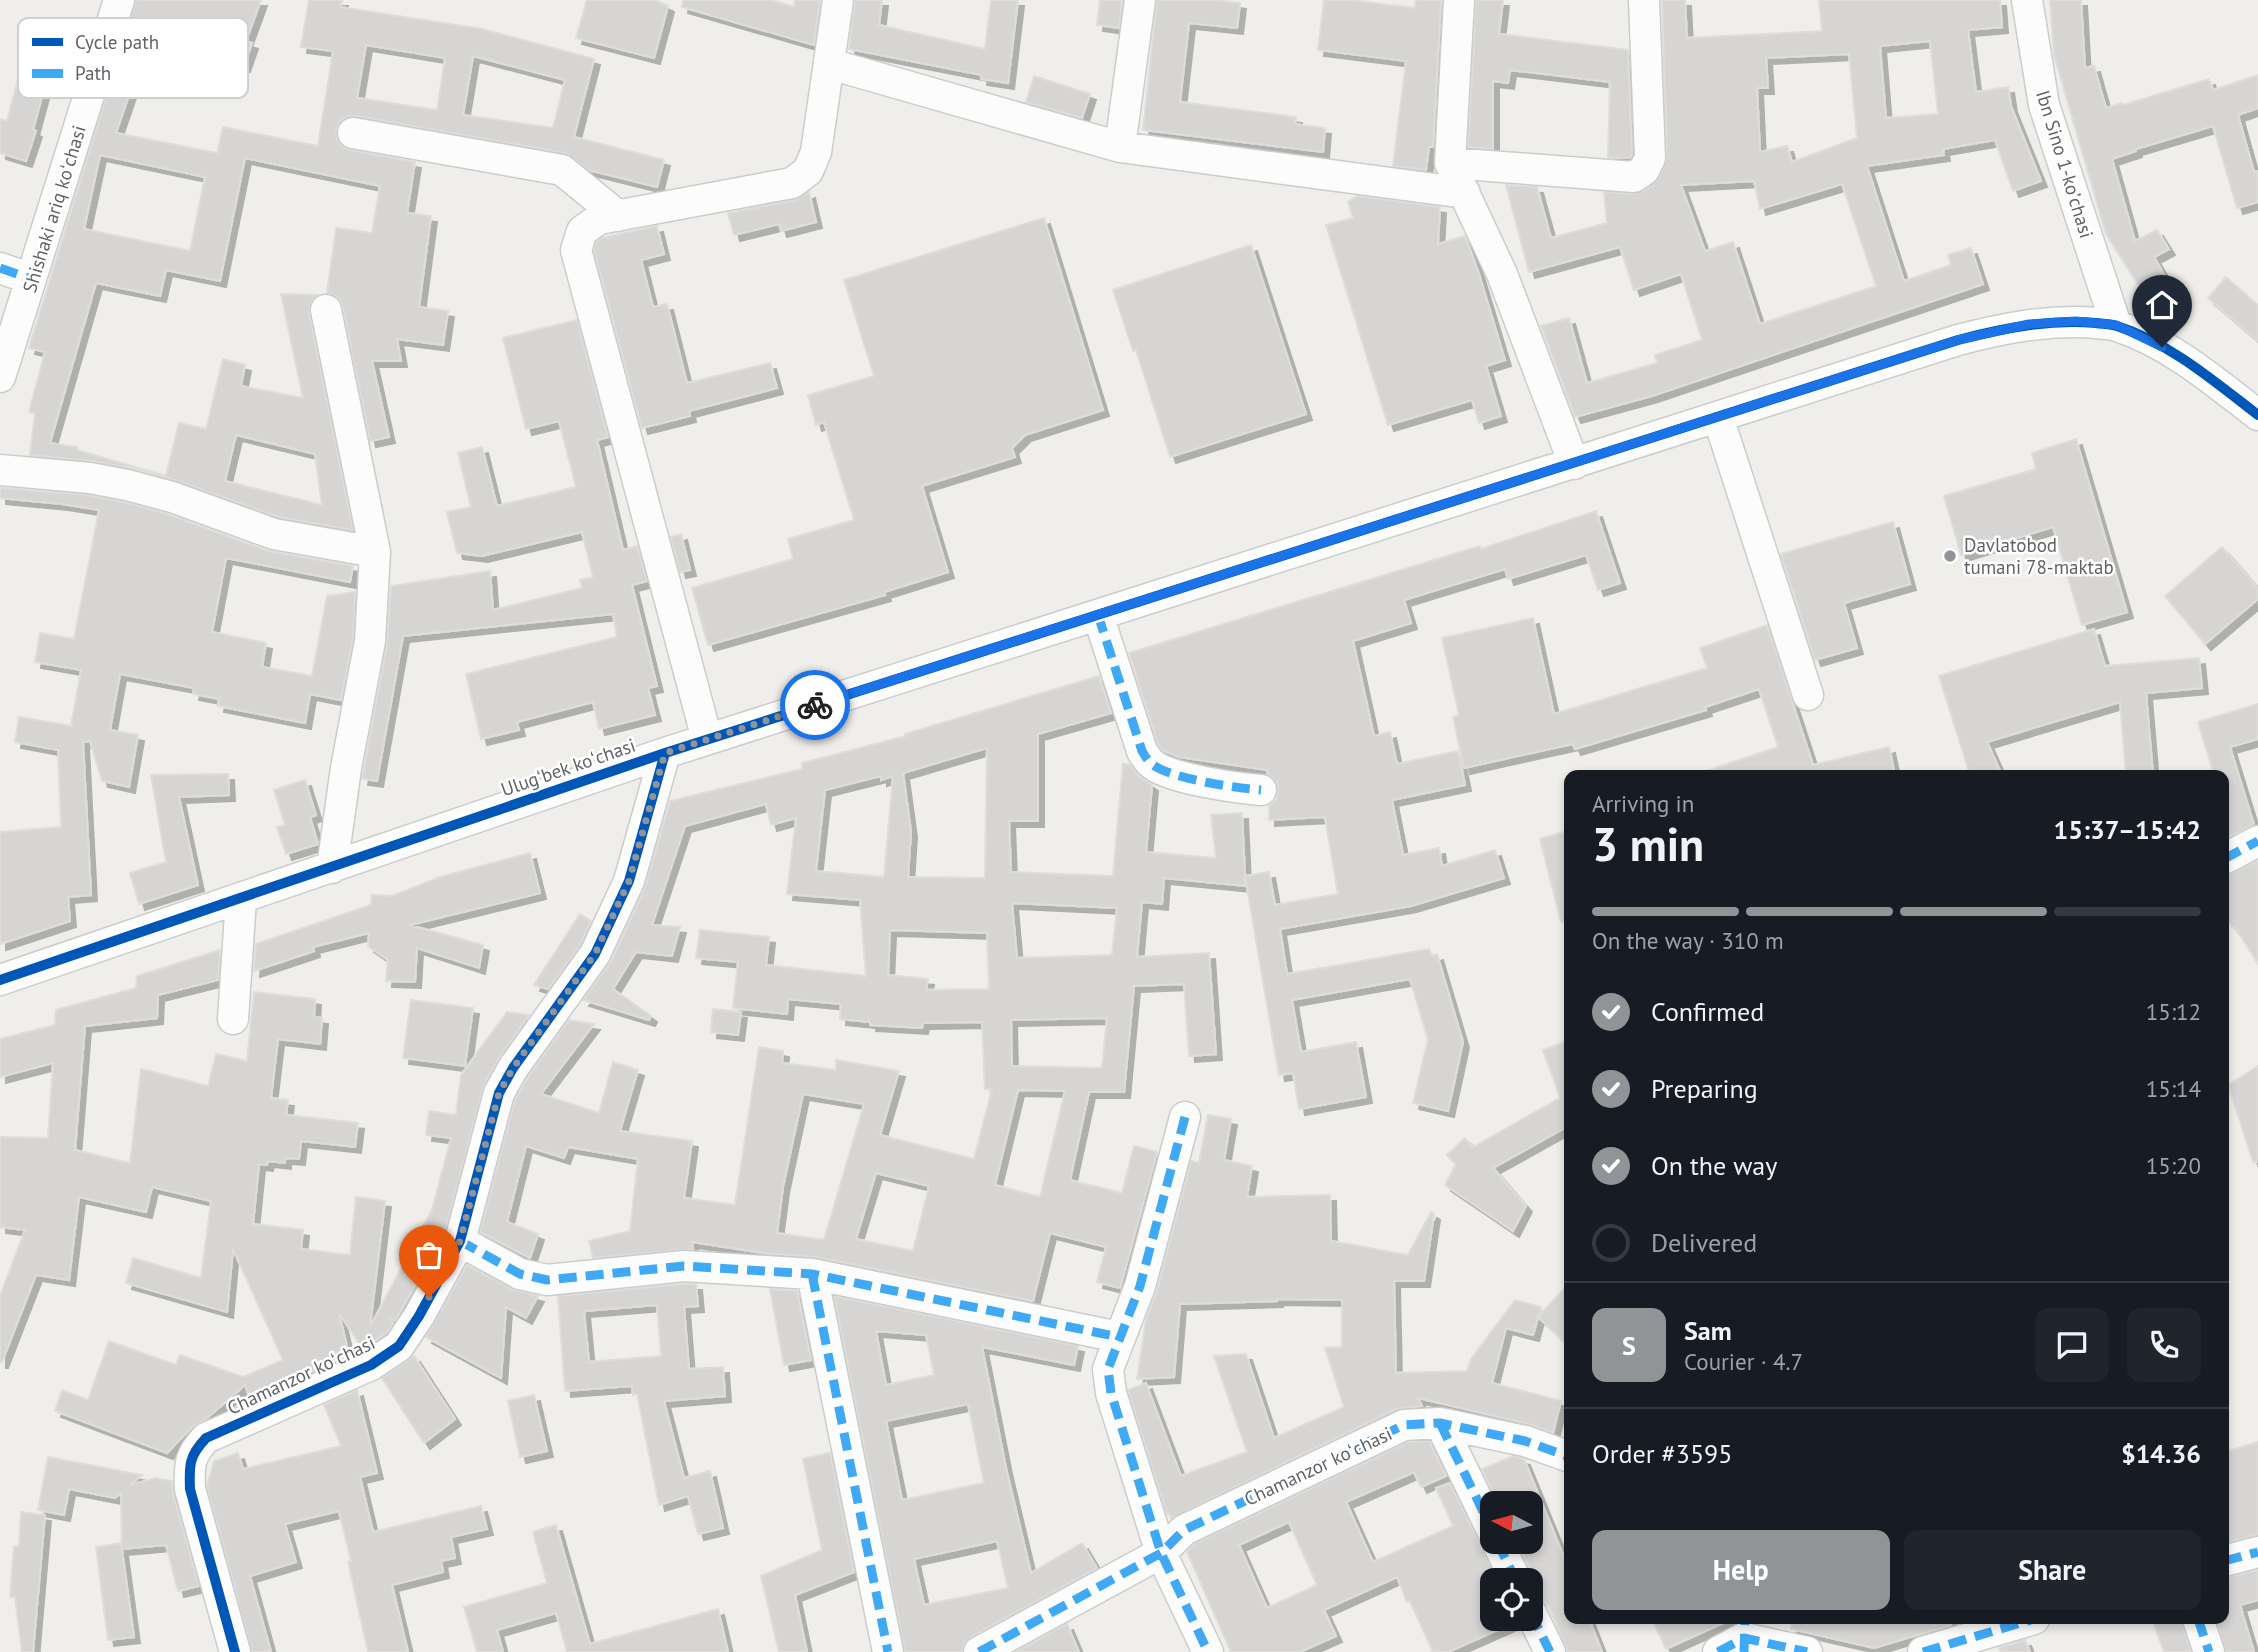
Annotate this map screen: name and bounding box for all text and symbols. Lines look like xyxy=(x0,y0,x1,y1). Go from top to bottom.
legend xyxy=(18,18,248,98)
text: Cycle path xyxy=(75,30,159,54)
text: Path xyxy=(75,61,111,85)
street label: Ibn Sino 1-koʼchasi xyxy=(2031,87,2099,241)
street label: Shishaki ariq koʻchasi xyxy=(17,122,91,296)
pin xyxy=(2132,275,2192,347)
icon: home xyxy=(2143,286,2181,324)
place label: Davlatobod tumani 78-maktab xyxy=(1964,533,2114,579)
marker: Davlatobod tumani 78-maktab xyxy=(1942,548,1958,564)
courier xyxy=(780,670,850,740)
icon: bike xyxy=(796,686,834,724)
street label: Ulugʻbek koʻchasi xyxy=(497,733,639,801)
text: Arriving in xyxy=(1592,789,1694,818)
text: 15:37–15:42 xyxy=(2054,813,2201,846)
text: 3 min xyxy=(1592,814,1704,874)
text: On the way · 310 m xyxy=(1592,926,1784,955)
icon: check xyxy=(1592,993,1630,1031)
text: Confirmed xyxy=(1651,995,1764,1028)
text: 15:12 xyxy=(2146,997,2201,1026)
icon: check xyxy=(1592,1070,1630,1108)
text: Preparing xyxy=(1651,1072,1758,1105)
text: 15:14 xyxy=(2146,1074,2201,1103)
icon: check xyxy=(1592,1147,1630,1185)
text: On the way xyxy=(1651,1149,1777,1182)
text: 15:20 xyxy=(2146,1151,2201,1180)
pin xyxy=(399,1225,459,1297)
text: Delivered xyxy=(1651,1226,1757,1259)
icon: bag xyxy=(410,1236,448,1274)
button: chat xyxy=(2035,1308,2109,1382)
button: phone xyxy=(2127,1308,2201,1382)
text: Sam xyxy=(1684,1314,1732,1347)
text: S xyxy=(1622,1329,1636,1362)
street label: Chamanzor koʻchasi xyxy=(223,1330,379,1420)
text: Courier · 4.7 xyxy=(1684,1347,1803,1376)
street label: Chamanzor koʻchasi xyxy=(1240,1421,1396,1511)
text: Order #3595 xyxy=(1592,1437,1732,1470)
text: $14.36 xyxy=(2121,1437,2201,1470)
north arrow xyxy=(1480,1491,1544,1554)
map controls xyxy=(1480,1491,1543,1631)
button: Help xyxy=(1592,1530,1890,1610)
button: Share xyxy=(1904,1530,2201,1610)
button: locate xyxy=(1480,1568,1543,1631)

